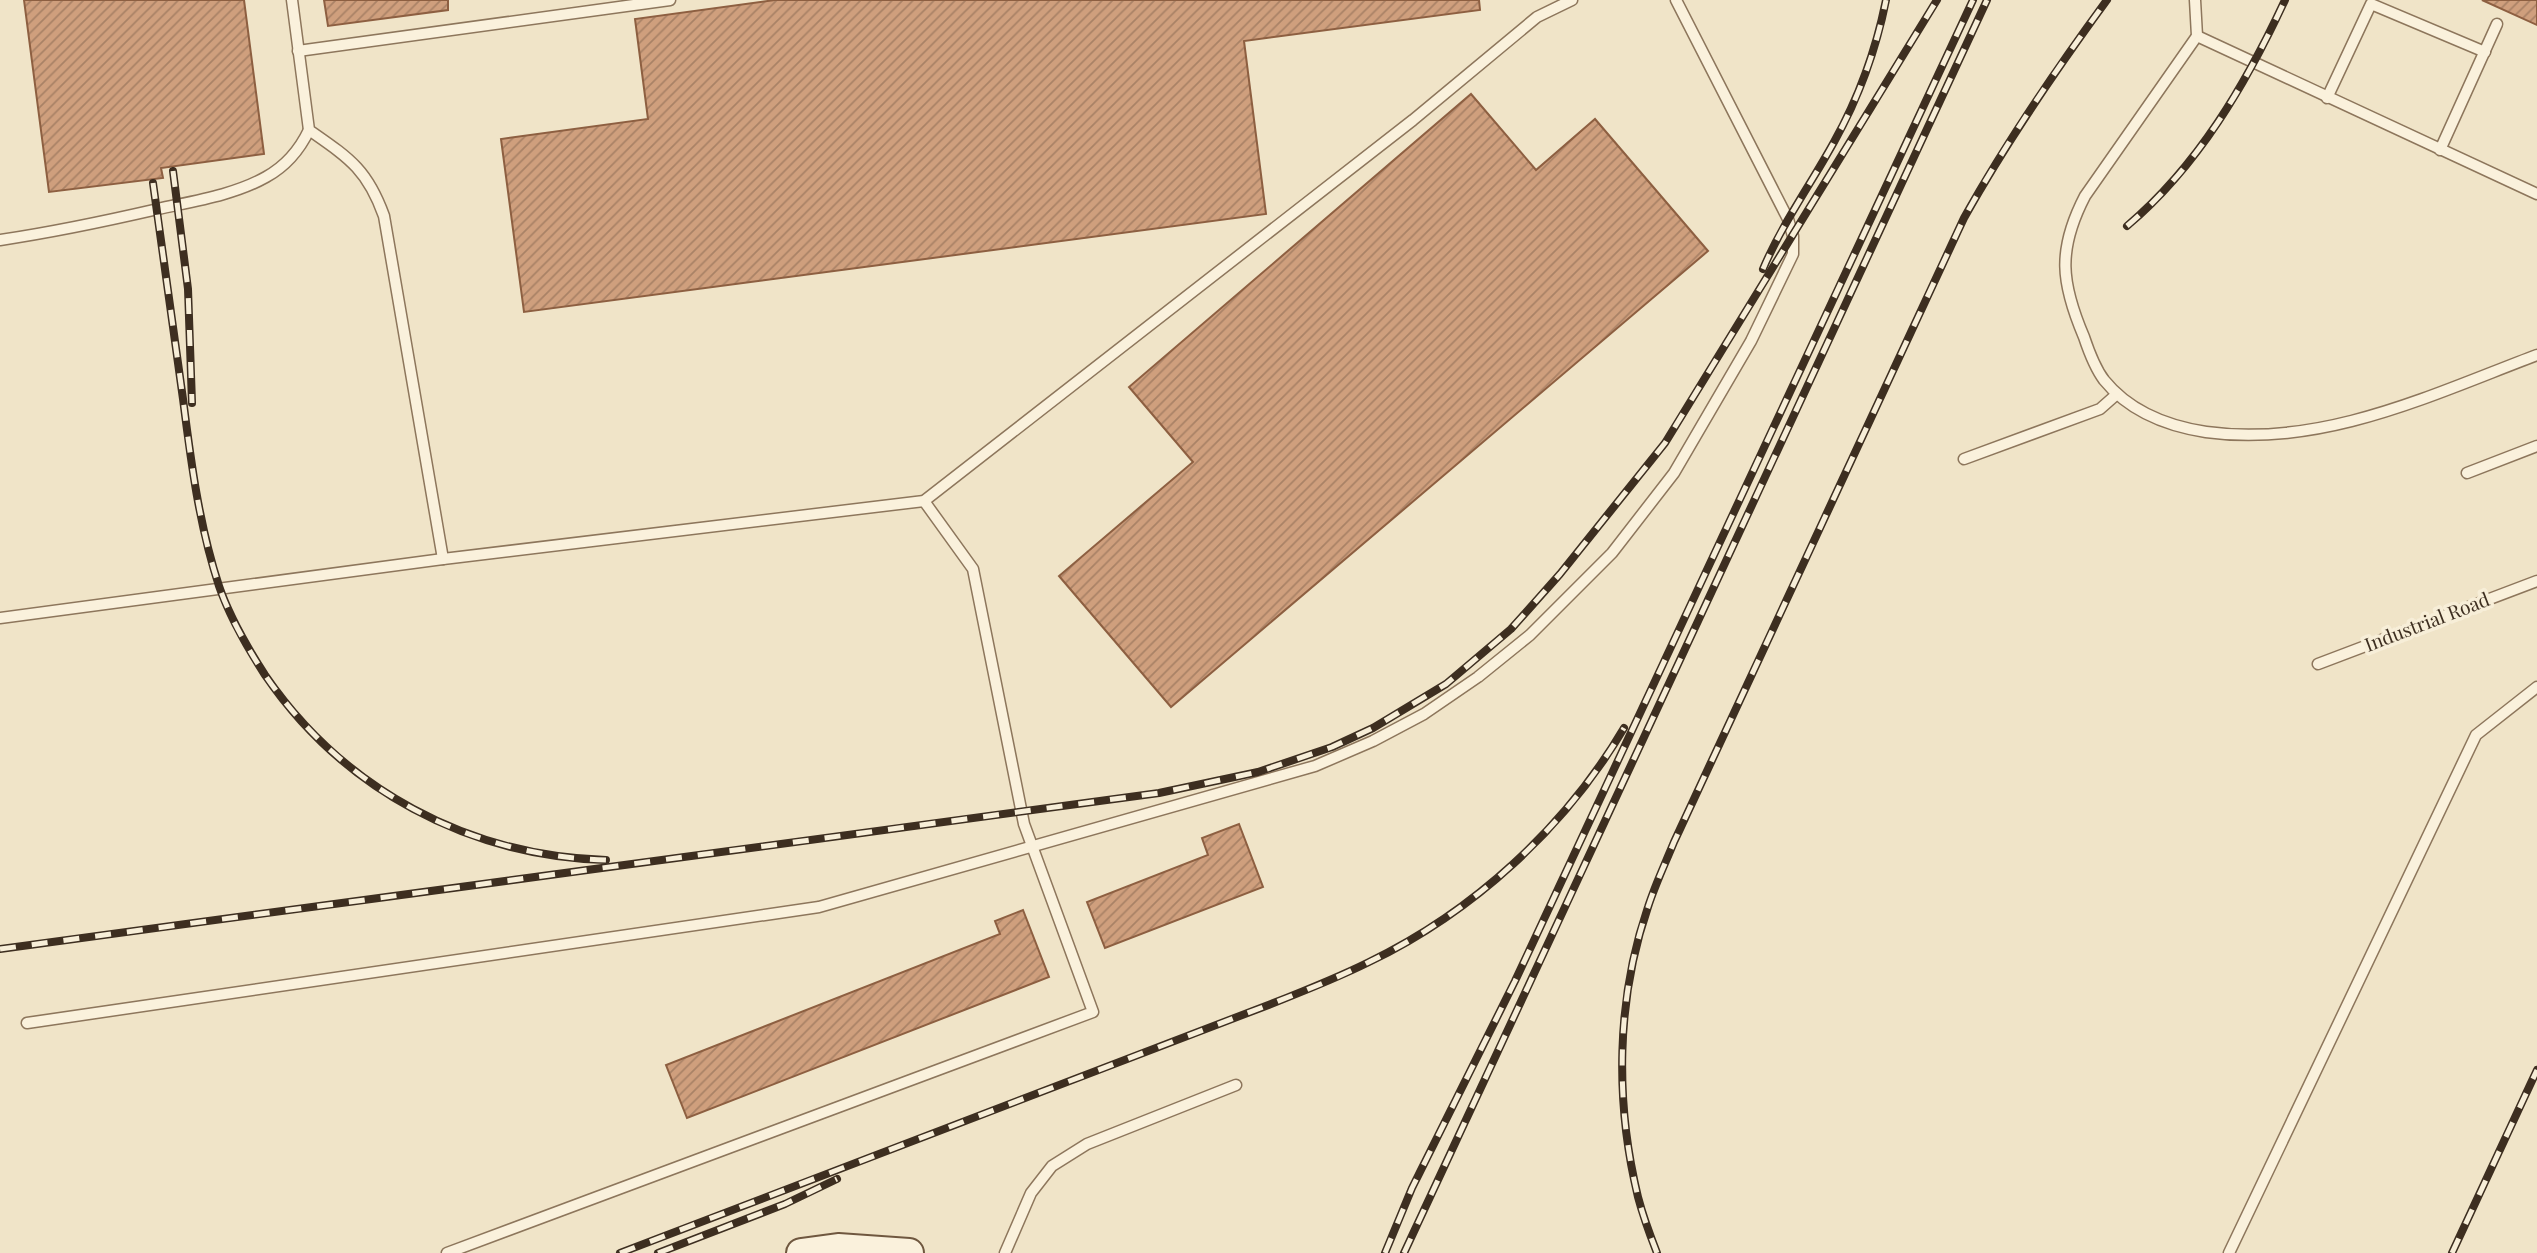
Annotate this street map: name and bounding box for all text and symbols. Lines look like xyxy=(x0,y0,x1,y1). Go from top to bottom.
street label: Industrial Road xyxy=(2360,585,2493,657)

